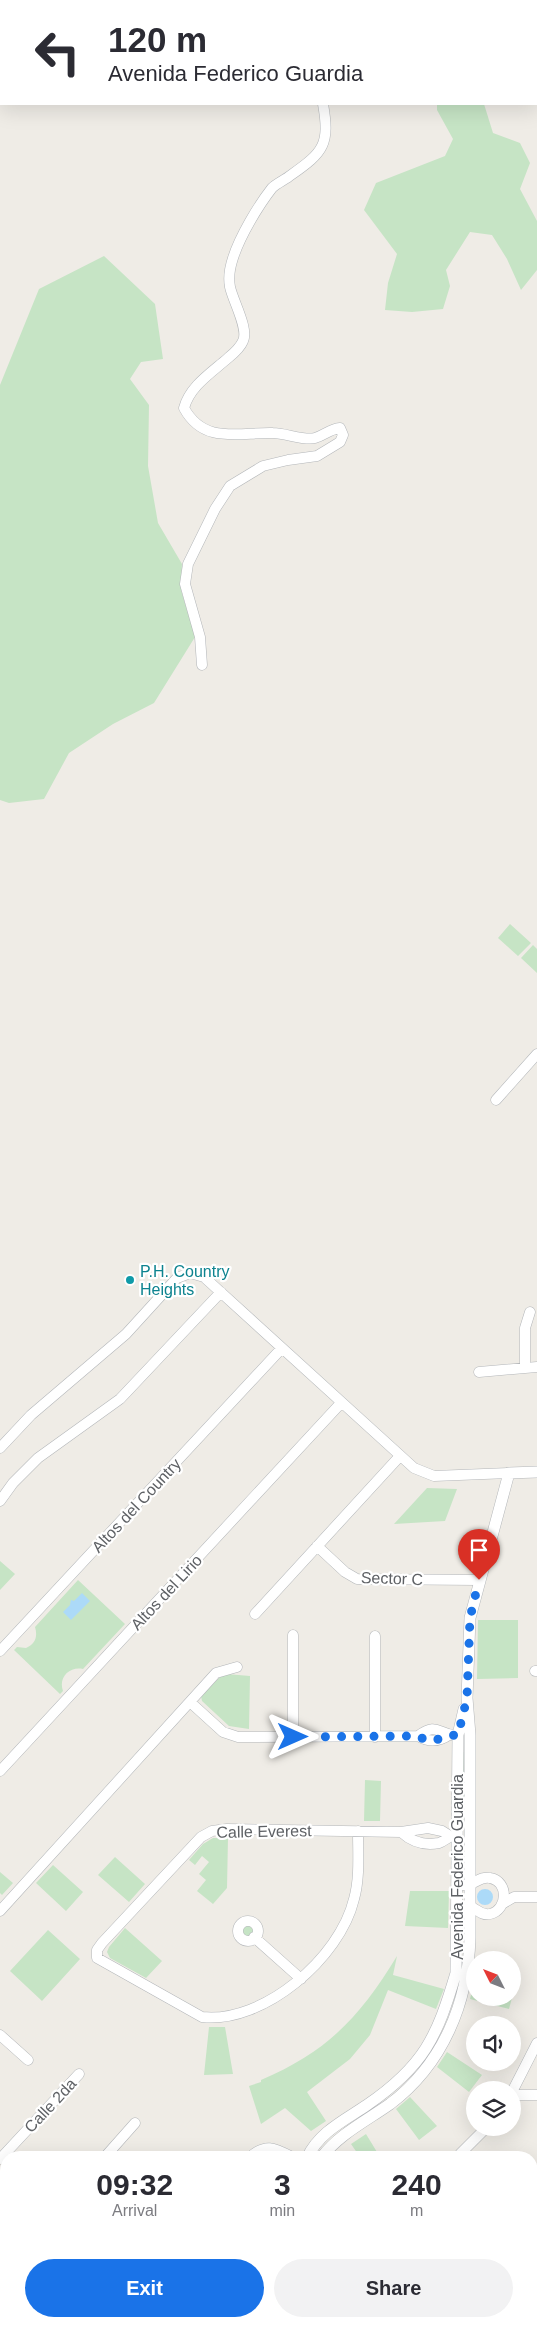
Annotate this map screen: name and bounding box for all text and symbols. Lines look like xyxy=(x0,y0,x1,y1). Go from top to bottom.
icon: left xyxy=(25,20,90,85)
text: 120 m xyxy=(108,20,207,59)
text: Avenida Federico Guardia xyxy=(108,61,363,86)
place label: P.H. Country Heights xyxy=(140,1263,230,1298)
marker: P.H. Country Heights xyxy=(124,1274,136,1286)
street label: Altos del Country xyxy=(89,1455,184,1556)
pin xyxy=(458,1529,500,1580)
icon: arrive xyxy=(465,1536,493,1564)
street label: Altos del Lirio xyxy=(127,1551,205,1633)
street label: Sector C xyxy=(361,1569,423,1588)
position arrow xyxy=(266,1710,318,1762)
street label: Avenida Federico Guardia xyxy=(449,1774,466,1960)
street label: Calle Everest xyxy=(216,1822,312,1841)
north arrow xyxy=(466,1951,521,2006)
map controls xyxy=(466,1951,521,2136)
button: sound xyxy=(466,2016,521,2071)
street label: Calle 2da xyxy=(21,2075,80,2136)
button: layers xyxy=(466,2081,521,2136)
text: 09:32 xyxy=(96,2168,173,2201)
text: 3 xyxy=(274,2168,291,2201)
text: 240 xyxy=(392,2168,442,2201)
text: Arrival xyxy=(112,2202,157,2219)
text: min xyxy=(269,2202,295,2219)
text: m xyxy=(410,2202,423,2219)
button: Exit xyxy=(25,2259,264,2317)
button: Share xyxy=(274,2259,513,2317)

